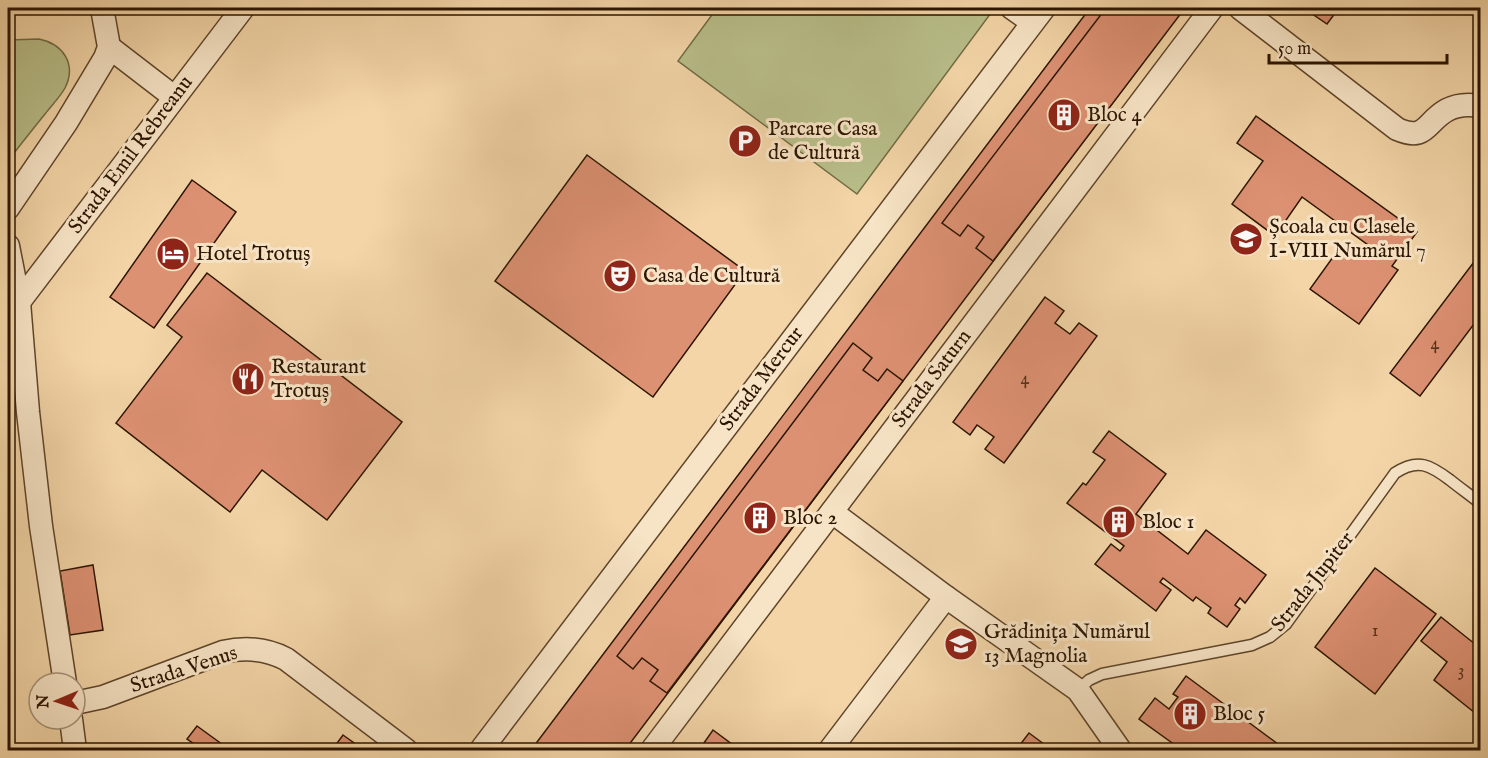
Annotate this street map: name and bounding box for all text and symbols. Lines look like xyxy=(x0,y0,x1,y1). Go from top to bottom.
scale bar xyxy=(1269,27,1448,65)
text: 50 m xyxy=(1278,38,1311,61)
street label: Strada Emil Rebreanu xyxy=(63,70,199,240)
building icon: Bloc 4 xyxy=(1046,97,1082,133)
place label: Bloc 4 xyxy=(1087,102,1142,129)
place label: Parcare Casa de Cultură xyxy=(768,116,878,167)
parking icon: Parcare Casa de Cultură xyxy=(727,123,763,159)
place label: Școala cu Clasele I-VIII Numărul 7 xyxy=(1269,214,1426,265)
school or university icon: Școala cu Clasele I-VIII Numărul 7 xyxy=(1228,221,1264,257)
hotel icon: Hotel Trotuș xyxy=(155,236,191,272)
place label: Hotel Trotuș xyxy=(196,241,310,268)
theatre icon: Casa de Cultură xyxy=(602,258,638,294)
place label: Casa de Cultură xyxy=(643,263,781,290)
street label: Strada Mercur xyxy=(714,321,810,437)
street label: Strada Saturn xyxy=(886,324,978,434)
house number: 4 xyxy=(1431,333,1440,356)
place label: Restaurant Trotuș xyxy=(271,354,366,405)
restaurant icon: Restaurant Trotuș xyxy=(230,361,266,397)
house number: 4 xyxy=(1021,368,1030,391)
building icon: Bloc 2 xyxy=(742,500,778,536)
building icon: Bloc 1 xyxy=(1101,504,1137,540)
place label: Bloc 2 xyxy=(783,505,837,532)
place label: Bloc 1 xyxy=(1142,509,1194,536)
street label: Strada Jupiter xyxy=(1265,526,1361,638)
place label: Grădinița Numărul 13 Magnolia xyxy=(984,619,1150,670)
house number: 1 xyxy=(1372,620,1378,643)
school or university icon: Grădinița Numărul 13 Magnolia xyxy=(943,626,979,662)
street label: Strada Venus xyxy=(127,640,241,700)
house number: 3 xyxy=(1458,660,1464,683)
north arrow xyxy=(27,671,87,731)
text: N xyxy=(34,694,54,710)
building icon: Bloc 5 xyxy=(1172,696,1208,732)
place label: Bloc 5 xyxy=(1213,701,1265,728)

